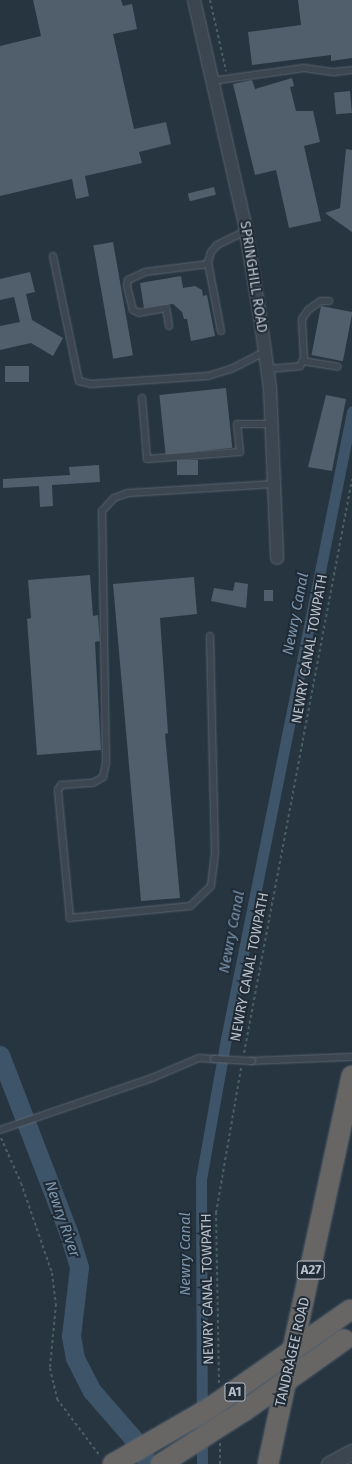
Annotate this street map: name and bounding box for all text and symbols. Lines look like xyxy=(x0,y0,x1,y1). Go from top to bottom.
street label: SPRINGHILL ROAD xyxy=(236,220,270,334)
water label: Newry Canal xyxy=(279,571,313,657)
street label: NEWRY CANAL TOWPATH xyxy=(289,573,331,725)
water label: Newry Canal xyxy=(215,889,249,975)
street label: NEWRY CANAL TOWPATH xyxy=(227,891,273,1043)
water label: Newry River xyxy=(41,1179,83,1259)
water label: Newry Canal xyxy=(177,1212,195,1296)
street label: NEWRY CANAL TOWPATH xyxy=(198,1213,218,1365)
road number: A27 xyxy=(296,1259,326,1281)
street label: TANDRAGEE ROAD xyxy=(272,1296,314,1408)
road number: A1 xyxy=(224,1381,246,1403)

